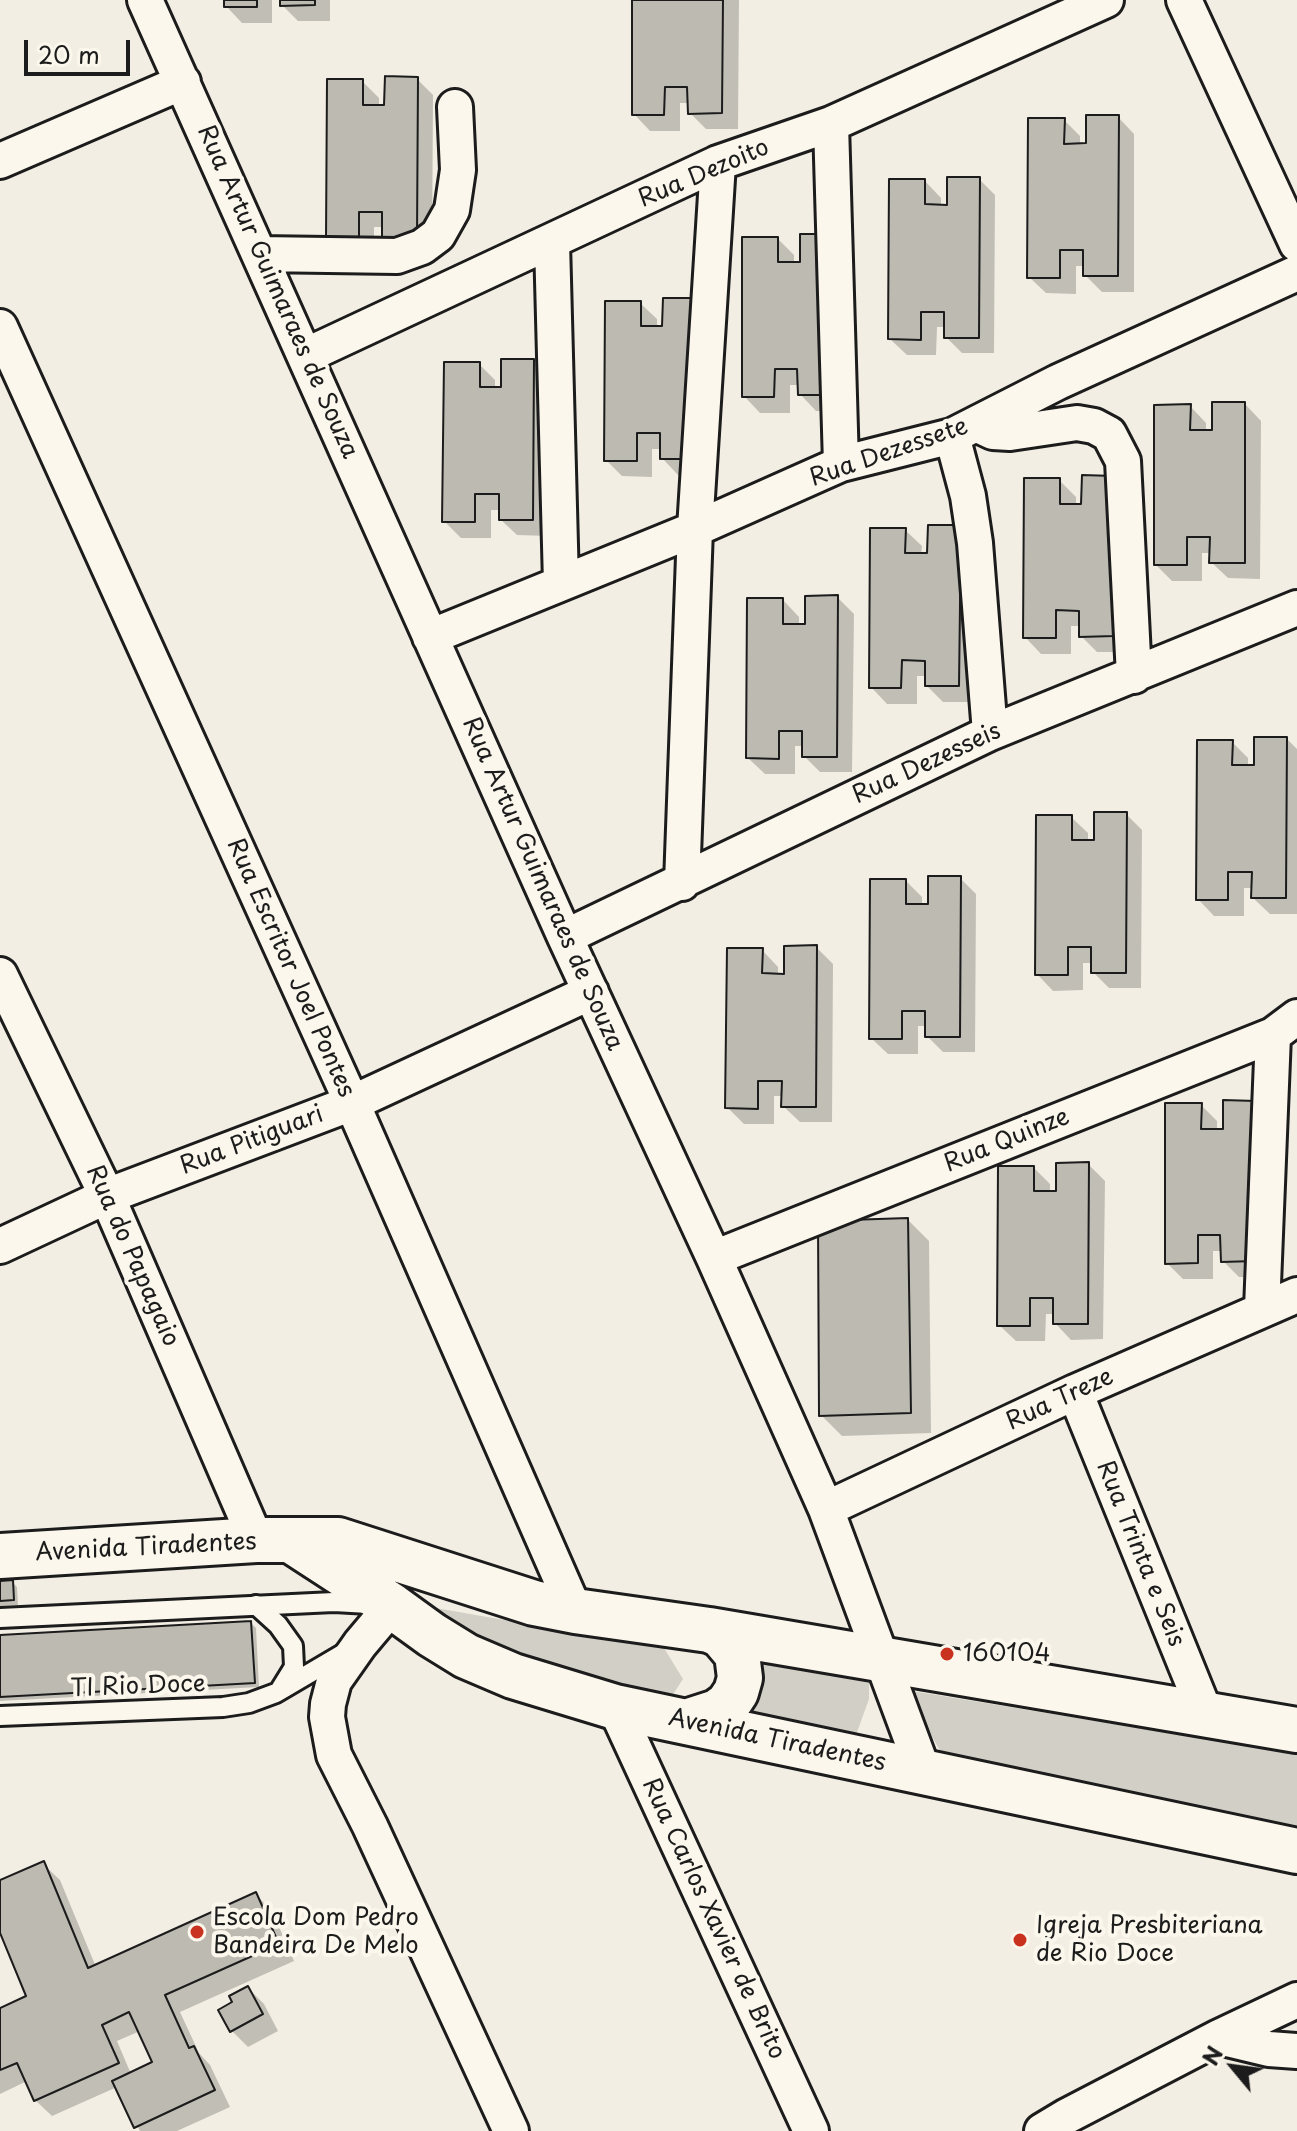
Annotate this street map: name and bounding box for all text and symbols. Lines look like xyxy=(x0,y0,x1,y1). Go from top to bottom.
scale bar xyxy=(28,24,134,74)
text: 20 m xyxy=(38,36,100,72)
street label: Rua Artur Guimaraes de Souza xyxy=(190,121,364,463)
street label: Rua Dezoito xyxy=(634,134,774,214)
street label: Rua Dezessete xyxy=(806,412,972,494)
street label: Rua Artur Guimaraes de Souza xyxy=(455,713,629,1055)
street label: Rua Dezesseis xyxy=(848,717,1006,811)
street label: Rua Escritor Joel Pontes xyxy=(220,834,360,1102)
street label: Rua Pitiguari xyxy=(176,1100,328,1182)
street label: Rua Quinze xyxy=(940,1103,1074,1179)
street label: Rua do Papagaio xyxy=(79,1161,185,1351)
street label: Rua Treze xyxy=(1002,1363,1118,1437)
street label: Rua Trinta e Seis xyxy=(1090,1457,1190,1651)
street label: Avenida Tiradentes xyxy=(35,1528,257,1568)
place label: 160104 xyxy=(963,1640,1051,1668)
marker: 160104 xyxy=(938,1645,956,1663)
street label: TI Rio Doce xyxy=(70,1670,206,1704)
street label: Avenida Tiradentes xyxy=(666,1704,888,1778)
street label: Rua Carlos Xavier de Brito xyxy=(635,1774,791,2064)
place label: Escola Dom Pedro Bandeira De Melo xyxy=(213,1904,419,1960)
place label: Igreja Presbiteriana de Rio Doce xyxy=(1036,1912,1263,1968)
marker: Escola Dom Pedro Bandeira De Melo xyxy=(188,1923,206,1941)
marker: Igreja Presbiteriana de Rio Doce xyxy=(1011,1931,1029,1949)
north arrow xyxy=(1193,2027,1273,2107)
text: N xyxy=(1193,2039,1230,2071)

